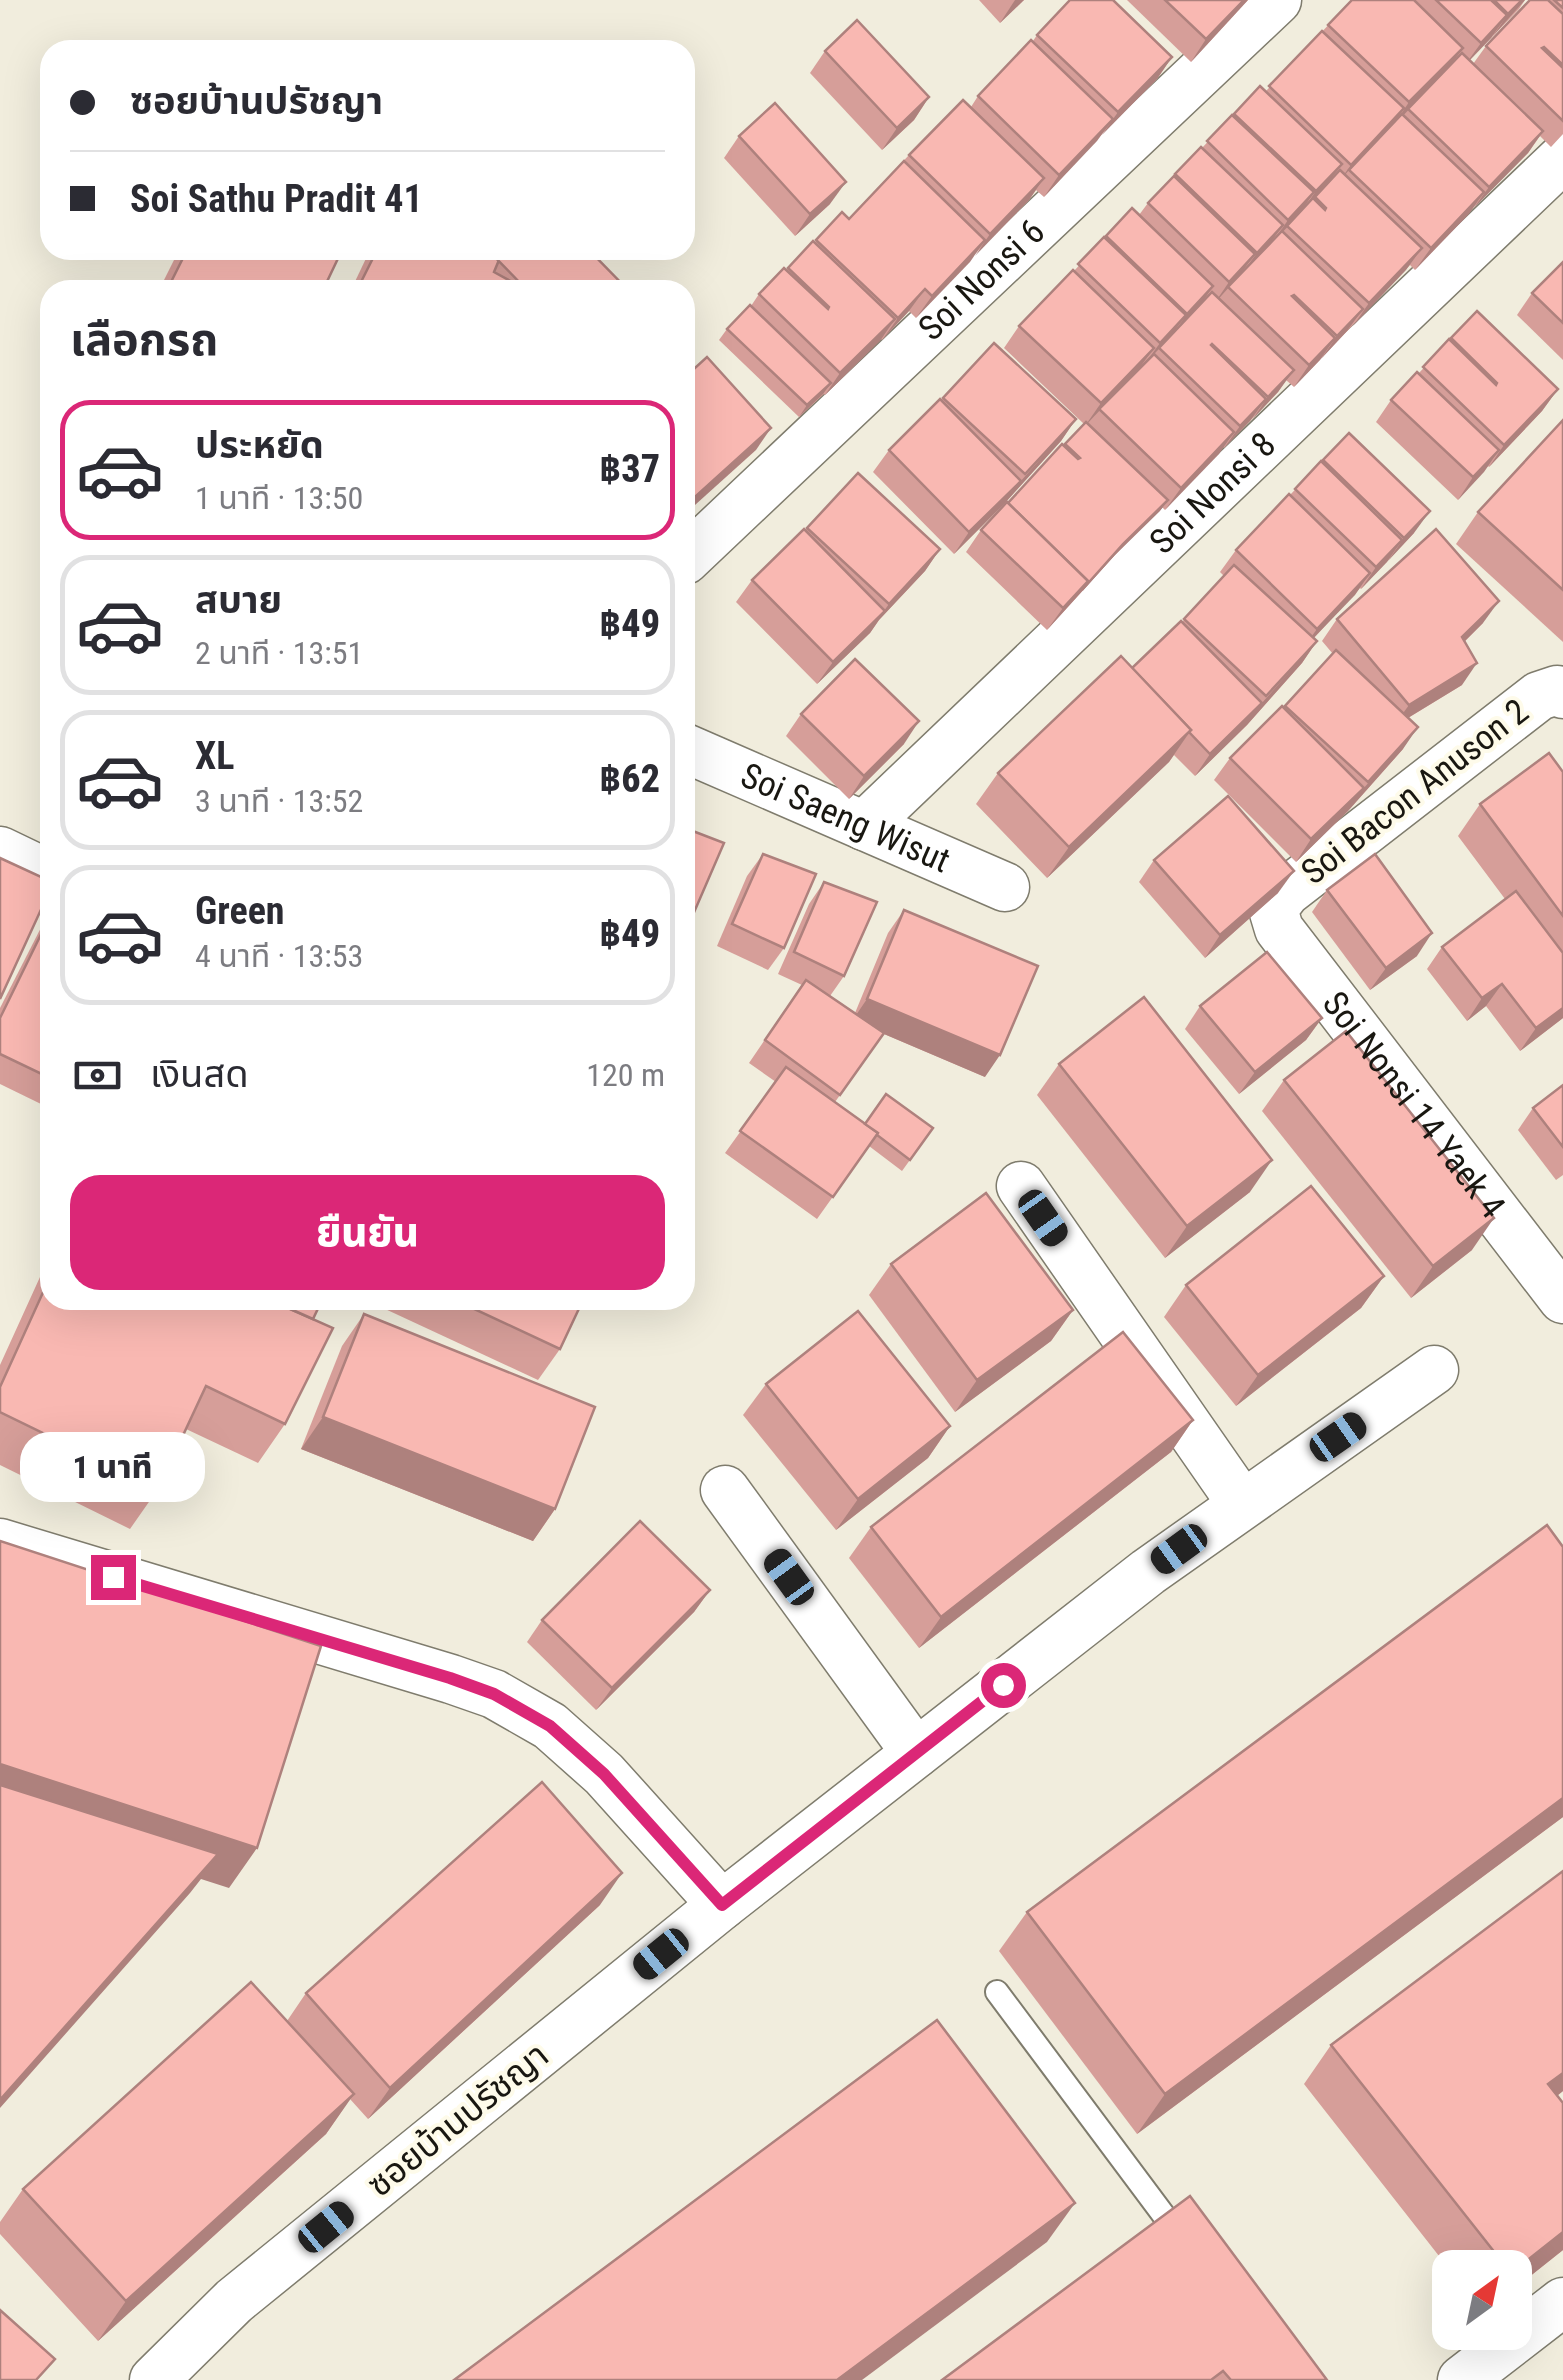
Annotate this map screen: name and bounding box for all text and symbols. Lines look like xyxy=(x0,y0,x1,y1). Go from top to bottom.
text: ซอยบ้านปรัชญา xyxy=(130,79,383,123)
text: Soi Sathu Pradit 41 xyxy=(130,177,423,221)
street label: Soi Nonsi 6 xyxy=(910,211,1053,349)
text: เลือกรถ xyxy=(70,313,218,366)
text: ประหยัด xyxy=(195,423,324,467)
street label: Soi Nonsi 8 xyxy=(1141,424,1284,562)
icon: car xyxy=(75,425,165,515)
text: ฿37 xyxy=(599,447,660,491)
text: 1 นาที · 13:50 xyxy=(195,479,363,517)
text: สบาย xyxy=(195,578,282,622)
icon: car xyxy=(75,580,165,670)
text: ฿49 xyxy=(599,602,660,646)
text: 2 นาที · 13:51 xyxy=(195,634,363,672)
street label: Soi Bacon Anuson 2 xyxy=(1294,691,1536,893)
text: XL xyxy=(195,734,234,778)
icon: car xyxy=(75,735,165,825)
street label: Soi Saeng Wisut xyxy=(735,754,956,881)
text: ฿62 xyxy=(599,757,660,801)
text: 3 นาที · 13:52 xyxy=(195,782,363,820)
text: Green xyxy=(195,889,285,933)
icon: car xyxy=(75,890,165,980)
text: ฿49 xyxy=(599,912,660,956)
text: 4 นาที · 13:53 xyxy=(195,937,363,975)
street label: Soi Nonsi 14 Yaek 4 xyxy=(1314,983,1514,1226)
icon: cash xyxy=(70,1048,125,1103)
text: เงินสด xyxy=(150,1052,249,1096)
text: 120 m xyxy=(586,1056,665,1094)
button: ยืนยัน xyxy=(70,1175,665,1290)
car xyxy=(1014,1185,1072,1251)
car xyxy=(1305,1408,1371,1466)
callout: 1 นาที xyxy=(21,1432,206,1502)
text: 1 นาที xyxy=(73,1448,152,1486)
car xyxy=(1146,1519,1212,1579)
car xyxy=(759,1544,819,1610)
route end xyxy=(91,1555,136,1600)
route start xyxy=(981,1663,1026,1708)
car xyxy=(628,1923,694,1985)
street label: ซอยบ้านปรัชญา xyxy=(359,2035,557,2205)
car xyxy=(293,2196,359,2258)
north arrow xyxy=(1432,2250,1532,2350)
map controls xyxy=(1432,2250,1532,2350)

